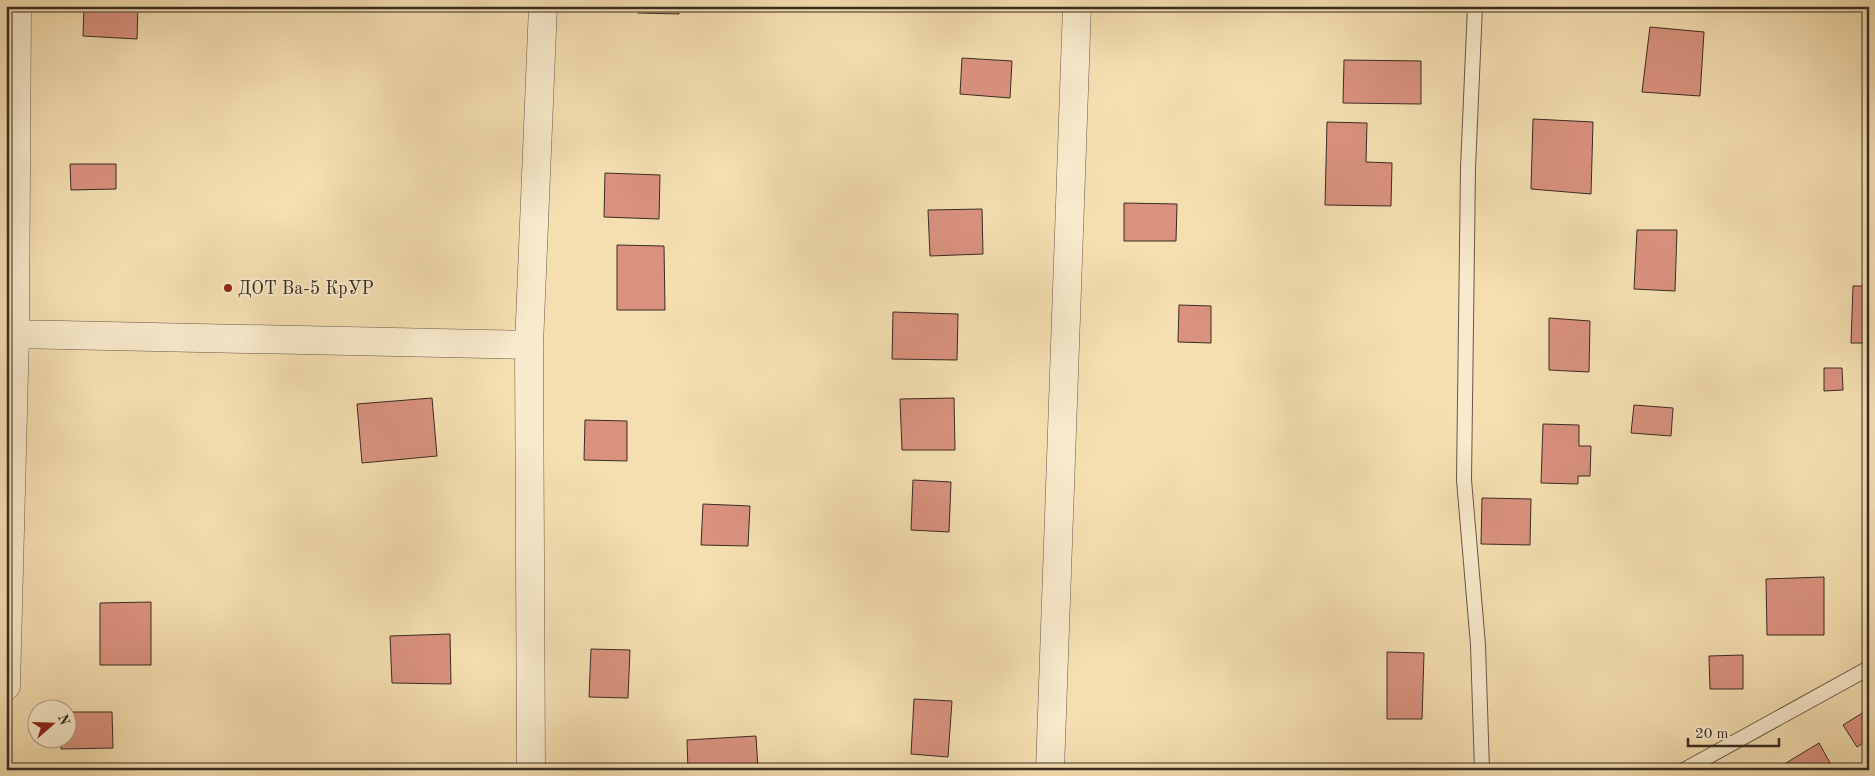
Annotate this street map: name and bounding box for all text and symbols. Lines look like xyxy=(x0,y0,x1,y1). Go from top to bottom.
place label: ДОТ Ва-5 КрУР xyxy=(238,280,374,298)
marker: ДОТ Ва-5 КрУР xyxy=(222,282,234,294)
north arrow xyxy=(28,698,78,748)
text: N xyxy=(55,712,72,728)
scale bar xyxy=(1688,716,1779,748)
text: 20 m xyxy=(1695,727,1729,742)

